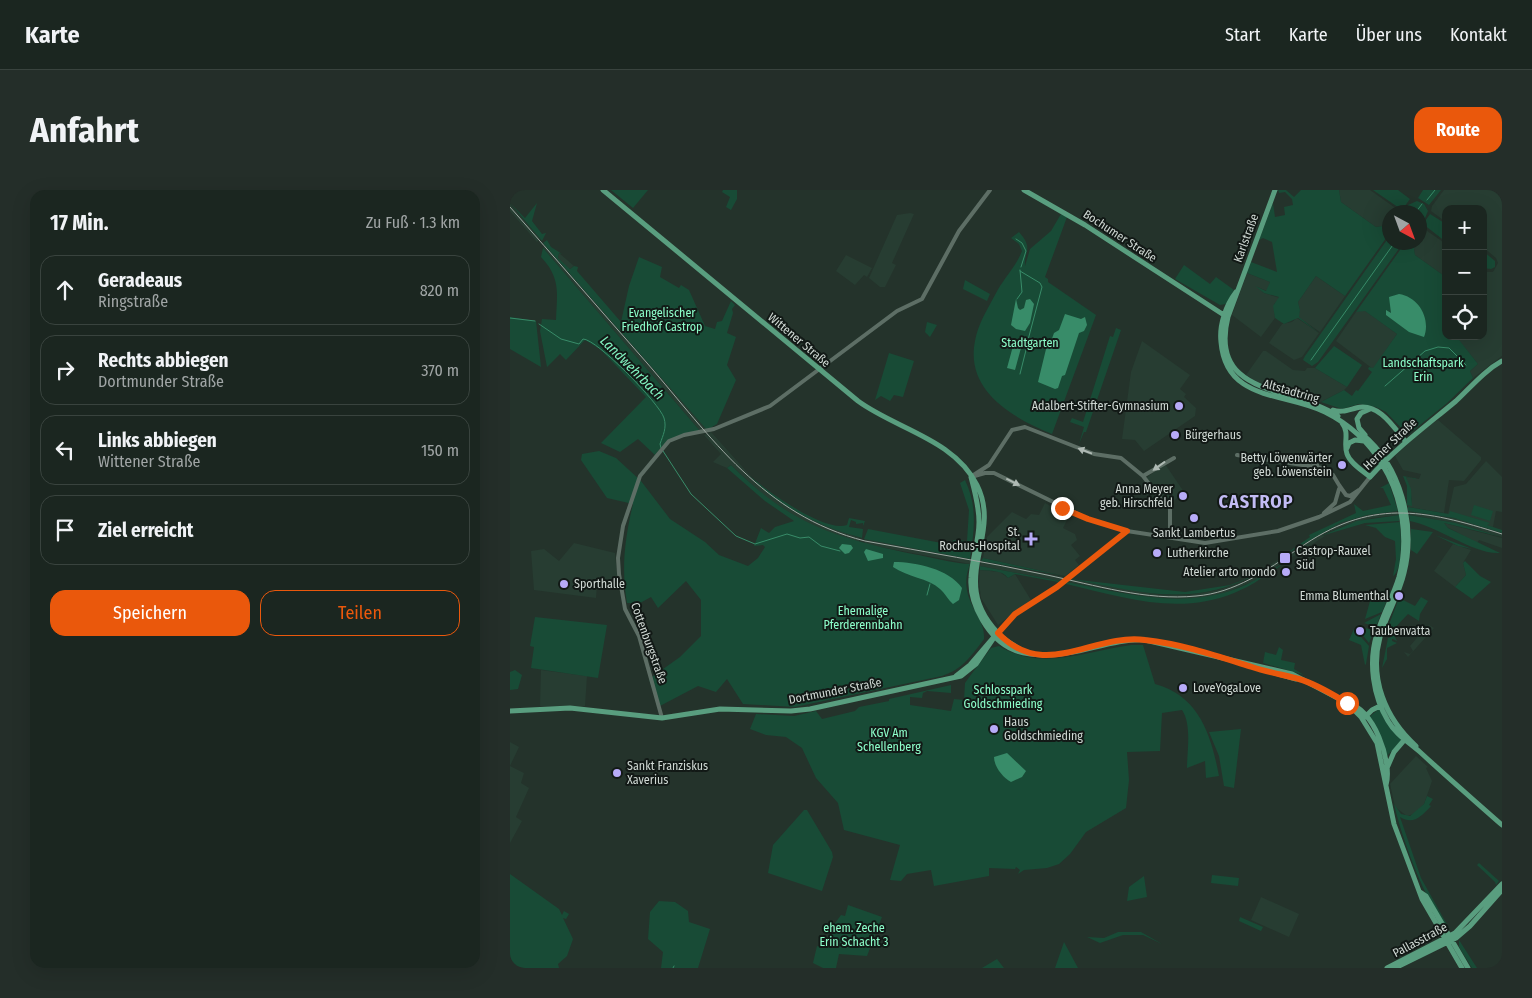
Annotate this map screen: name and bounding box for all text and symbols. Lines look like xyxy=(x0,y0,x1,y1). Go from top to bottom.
text: Karte xyxy=(25,21,80,49)
text: Start xyxy=(1225,24,1261,46)
text: Karte xyxy=(1289,24,1328,46)
text: Über uns xyxy=(1356,24,1422,46)
text: Kontakt xyxy=(1450,24,1507,46)
button: Route xyxy=(1414,107,1502,153)
text: Anfahrt xyxy=(30,109,139,151)
north arrow xyxy=(1382,205,1427,250)
map controls xyxy=(1442,205,1487,340)
button: + xyxy=(1442,205,1487,250)
street label: Bochumer Straße xyxy=(1081,207,1159,265)
text: 17 Min. xyxy=(50,210,109,236)
street label: Karlstraße xyxy=(1231,212,1261,264)
text: Zu Fuß · 1.3 km xyxy=(366,213,460,232)
button: − xyxy=(1442,250,1487,295)
text: Geradeaus xyxy=(98,269,182,292)
icon: ahead xyxy=(51,276,79,304)
text: 820 m xyxy=(420,281,459,300)
text: Ringstraße xyxy=(98,292,168,311)
button: locate xyxy=(1442,295,1487,340)
park label: Evangelischer Friedhof Castrop xyxy=(622,306,702,334)
street label: Wittener Straße xyxy=(765,310,833,370)
water label: Landwehrbach xyxy=(596,332,668,404)
park label: Stadtgarten xyxy=(1001,336,1059,350)
text: Rechts abbiegen xyxy=(98,349,228,372)
icon: right xyxy=(51,356,79,384)
park label: Landschaftspark Erin xyxy=(1383,356,1464,384)
text: 370 m xyxy=(421,361,459,380)
text: Dortmunder Straße xyxy=(98,372,224,391)
street label: Altstadtring xyxy=(1261,376,1321,406)
place label: Adalbert-Stifter-Gymnasium xyxy=(1032,399,1169,413)
marker: Adalbert-Stifter-Gymnasium xyxy=(1173,400,1185,412)
street label: Herner Straße xyxy=(1360,415,1420,473)
place label: Bürgerhaus xyxy=(1185,428,1241,442)
text: Links abbiegen xyxy=(98,429,217,452)
marker: Bürgerhaus xyxy=(1169,429,1181,441)
icon: left xyxy=(51,436,79,464)
text: 150 m xyxy=(421,441,459,460)
one-way arrow xyxy=(1077,447,1092,455)
place label: Betty Löwenwärter geb. Löwenstein xyxy=(1240,451,1333,479)
text: Wittener Straße xyxy=(98,452,200,471)
marker: Betty Löwenwärter geb. Löwenstein xyxy=(1336,459,1348,471)
one-way arrow xyxy=(1153,461,1166,472)
one-way arrow xyxy=(1006,478,1020,486)
place label: Anna Meyer geb. Hirschfeld xyxy=(1100,482,1174,510)
marker: Anna Meyer geb. Hirschfeld xyxy=(1177,490,1189,502)
district label: CASTROP xyxy=(1218,491,1294,513)
route end xyxy=(1051,497,1074,520)
marker: Sankt Lambertus xyxy=(1188,512,1200,524)
icon: arrive xyxy=(51,516,79,544)
text: Ziel erreicht xyxy=(98,519,194,542)
place label: St. Rochus-Hospital xyxy=(939,525,1020,553)
place label: Sankt Lambertus xyxy=(1153,526,1235,540)
marker: St. Rochus-Hospital xyxy=(1024,532,1038,546)
place label: Castrop-Rauxel Süd xyxy=(1296,544,1371,572)
place label: Lutherkirche xyxy=(1167,546,1229,560)
marker: Lutherkirche xyxy=(1151,547,1163,559)
marker: Castrop-Rauxel Süd xyxy=(1278,551,1292,565)
place label: Atelier arto mondo xyxy=(1183,565,1276,579)
marker: Atelier arto mondo xyxy=(1280,566,1292,578)
place label: Sporthalle xyxy=(574,577,625,591)
marker: Sporthalle xyxy=(558,578,570,590)
place label: Emma Blumenthal xyxy=(1300,589,1389,603)
button: Speichern xyxy=(50,590,250,636)
button: Teilen xyxy=(260,590,460,636)
marker: Emma Blumenthal xyxy=(1393,590,1405,602)
street label: Cottenburgstraße xyxy=(628,600,670,686)
park label: Ehemalige Pferderennbahn xyxy=(823,604,903,632)
place label: Taubenvatta xyxy=(1370,624,1430,638)
marker: Taubenvatta xyxy=(1354,625,1366,637)
street label: Dortmunder Straße xyxy=(787,675,883,707)
place label: LoveYogaLove xyxy=(1193,681,1261,695)
marker: LoveYogaLove xyxy=(1177,682,1189,694)
park label: Schlosspark Goldschmieding xyxy=(964,683,1043,711)
route start xyxy=(1336,692,1359,715)
place label: Haus Goldschmieding xyxy=(1004,715,1083,743)
marker: Haus Goldschmieding xyxy=(988,723,1000,735)
park label: KGV Am Schellenberg xyxy=(857,726,921,754)
place label: Sankt Franziskus Xaverius xyxy=(627,759,708,787)
marker: Sankt Franziskus Xaverius xyxy=(611,767,623,779)
street label: Pallasstraße xyxy=(1390,920,1450,960)
park label: ehem. Zeche Erin Schacht 3 xyxy=(820,921,888,949)

